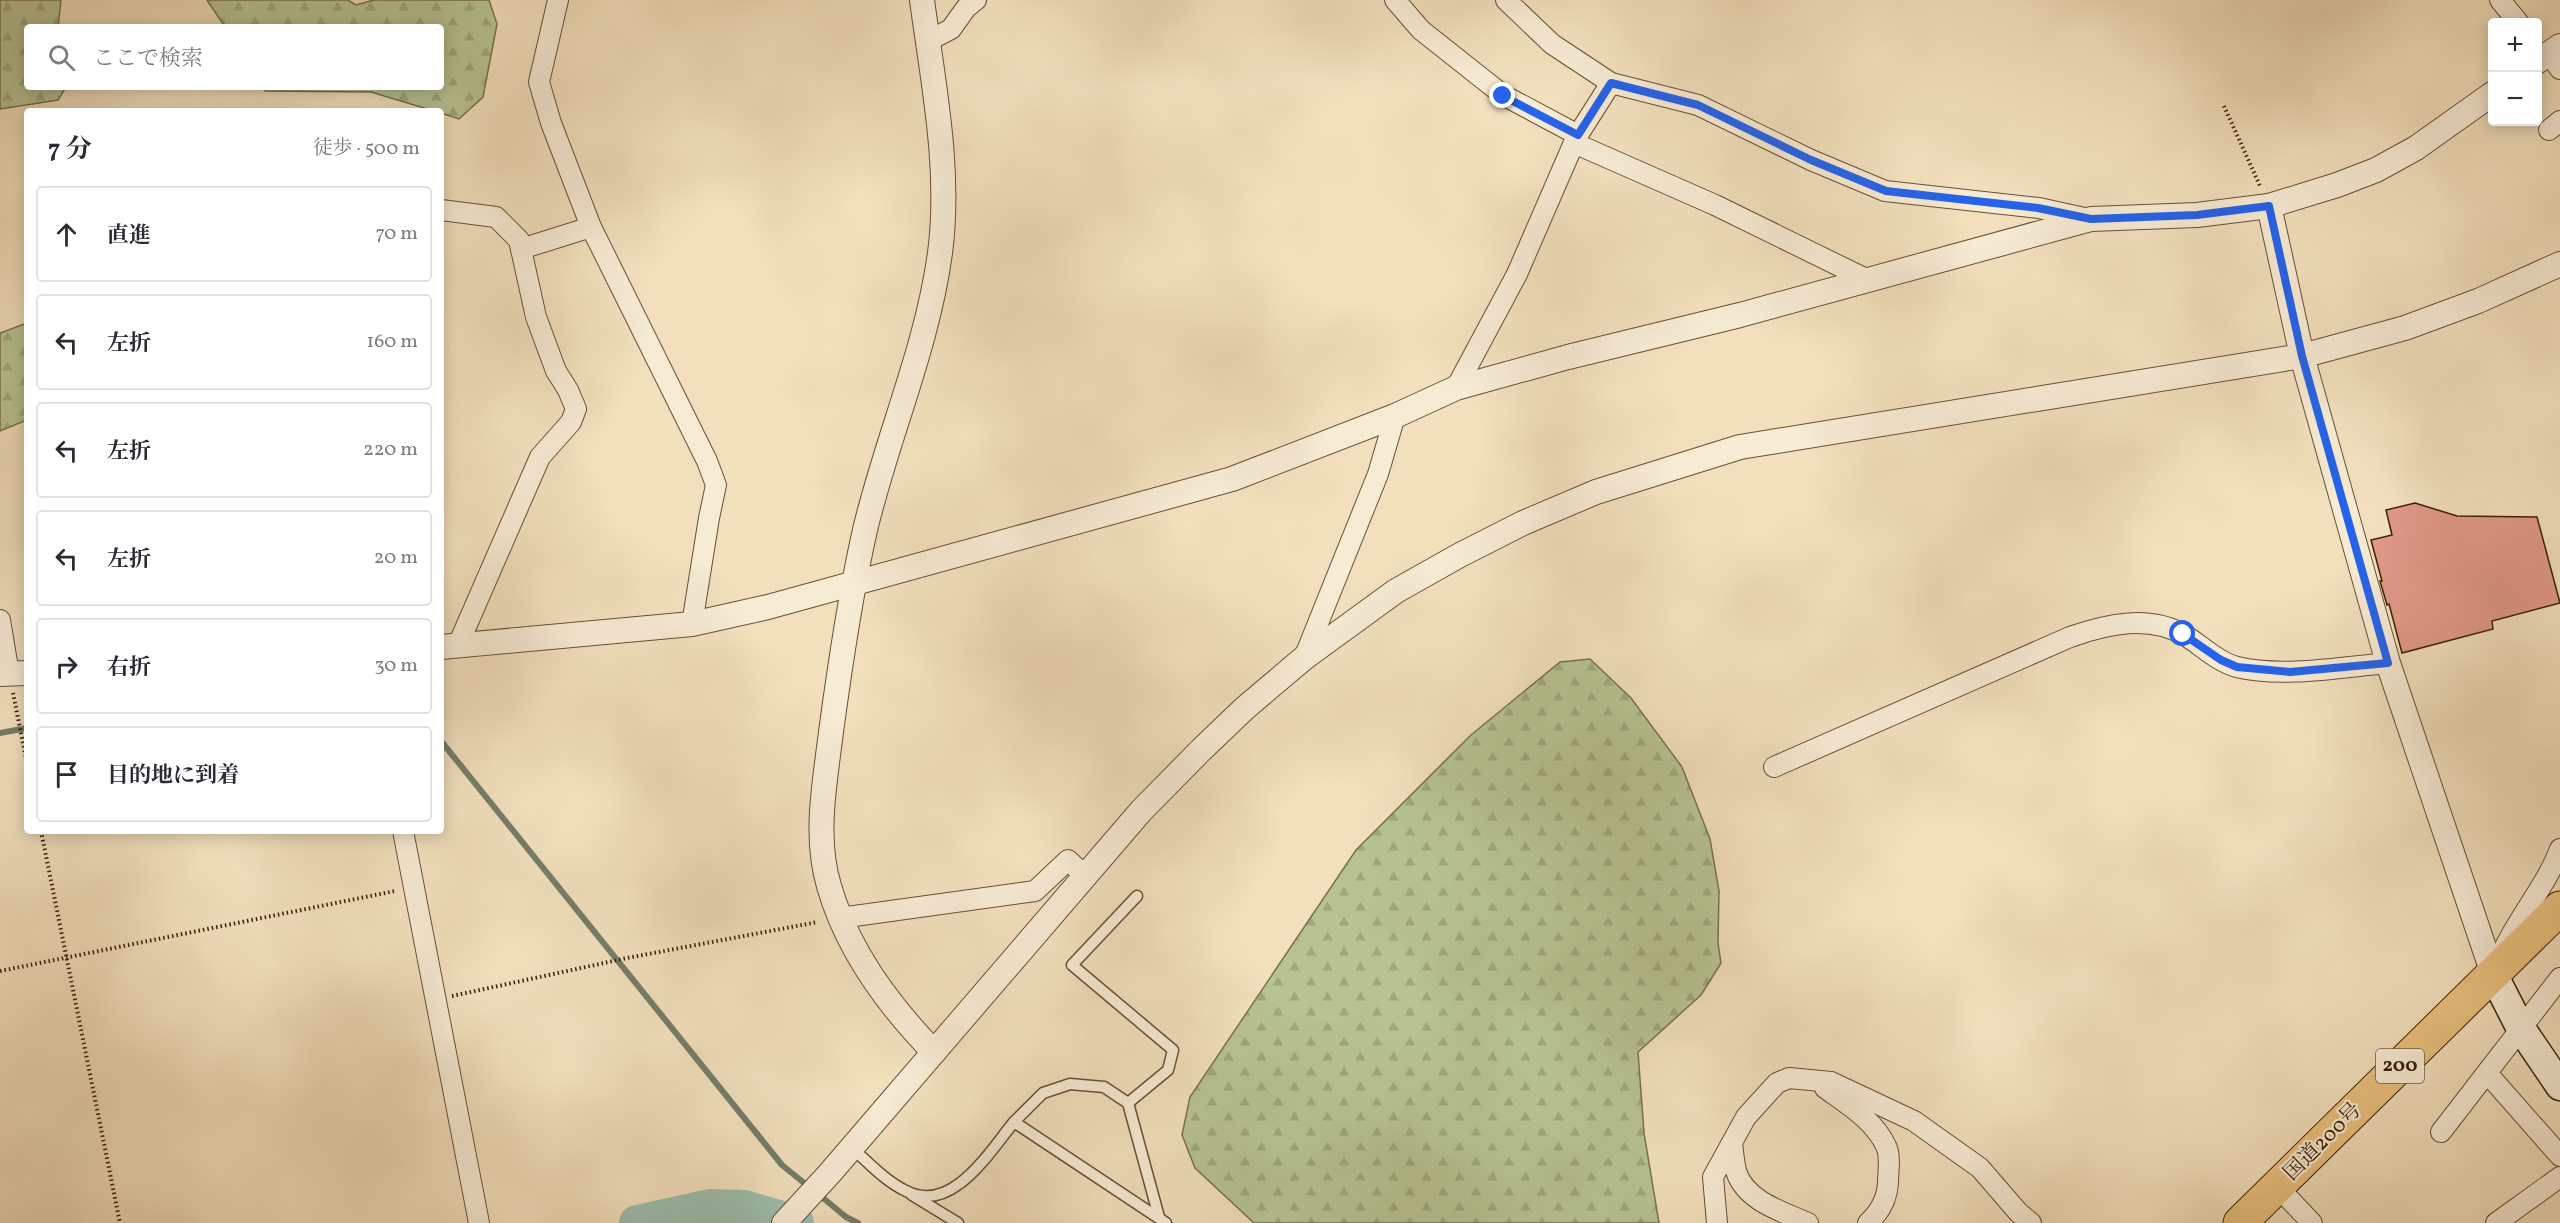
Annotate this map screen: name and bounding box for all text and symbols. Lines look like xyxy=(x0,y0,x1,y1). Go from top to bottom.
map controls xyxy=(2488,18,2542,126)
button: + xyxy=(2488,18,2542,72)
search box xyxy=(24,24,444,90)
icon: search xyxy=(45,41,78,74)
text: ここで検索 xyxy=(93,44,203,75)
button: − xyxy=(2488,72,2542,126)
route end xyxy=(1489,82,1515,108)
text: 7 分 xyxy=(48,132,92,168)
text: 徒歩 · 500 m xyxy=(313,135,420,163)
icon: ahead xyxy=(50,218,83,251)
text: 70 m xyxy=(375,220,418,248)
text: 直進 xyxy=(107,221,151,252)
icon: left xyxy=(50,326,83,359)
text: 160 m xyxy=(366,328,418,356)
text: 左折 xyxy=(107,329,151,360)
icon: left xyxy=(50,434,83,467)
text: 220 m xyxy=(363,436,418,464)
text: 左折 xyxy=(107,437,151,468)
icon: left xyxy=(50,542,83,575)
text: 20 m xyxy=(374,544,418,572)
text: 左折 xyxy=(107,545,151,576)
route start xyxy=(2169,620,2195,646)
icon: right xyxy=(50,650,83,683)
text: 30 m xyxy=(374,652,418,680)
text: 右折 xyxy=(107,653,151,684)
icon: arrive xyxy=(50,758,83,791)
text: 目的地に到着 xyxy=(107,761,239,792)
road number: 200 xyxy=(2376,1049,2424,1083)
street label: 国道200号 xyxy=(2277,1096,2369,1188)

